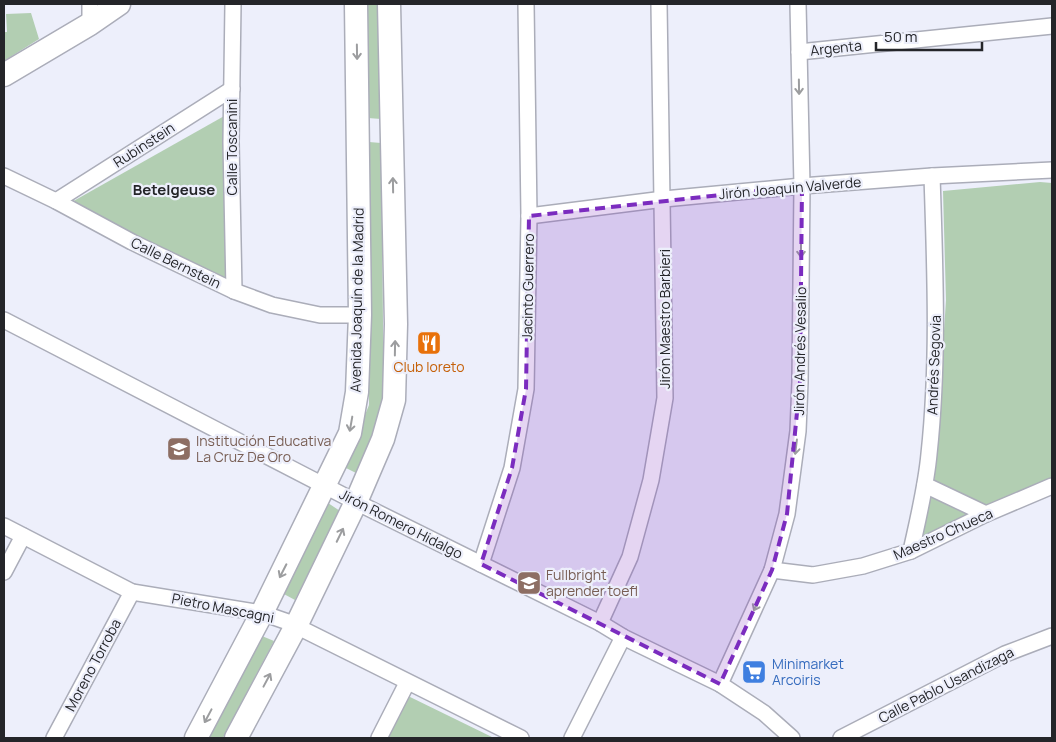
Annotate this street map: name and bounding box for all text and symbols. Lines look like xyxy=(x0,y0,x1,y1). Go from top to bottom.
scale bar xyxy=(876,20,982,52)
text: 50 m xyxy=(884,26,918,47)
street label: Argenta xyxy=(809,35,863,60)
one-way arrow xyxy=(352,44,362,60)
one-way arrow xyxy=(795,79,804,95)
street label: Calle Toscanini xyxy=(222,99,241,195)
street label: Rubinstein xyxy=(109,118,178,171)
street label: Jirón Joaquin Valverde xyxy=(718,172,862,203)
one-way arrow xyxy=(388,178,398,194)
district label: Betelgeuse xyxy=(133,179,215,200)
street label: Avenida Joaquín de la Madrid xyxy=(345,207,368,392)
street label: Calle Bernstein xyxy=(128,233,224,293)
street label: Jacinto Guerrero xyxy=(517,233,538,341)
one-way arrow xyxy=(796,242,806,258)
street label: Jirón Maestro Barbieri xyxy=(655,249,674,389)
street label: Jirón Andrés Vesalio xyxy=(789,287,810,415)
street label: Andrés Segovia xyxy=(922,315,945,415)
restaurant icon: Club loreto xyxy=(416,330,442,356)
one-way arrow xyxy=(391,340,400,356)
place label: Club loreto xyxy=(394,357,464,376)
one-way arrow xyxy=(346,416,356,432)
place label: Institución Educativa La Cruz De Oro xyxy=(196,431,331,466)
school or university icon: Institución Educativa La Cruz De Oro xyxy=(166,436,192,462)
one-way arrow xyxy=(791,439,801,455)
street label: Jirón Romero Hidalgo xyxy=(336,484,466,563)
street label: Maestro Chueca xyxy=(890,503,996,564)
one-way arrow xyxy=(335,527,345,542)
one-way arrow xyxy=(277,563,287,578)
place label: Fullbright aprender toefl xyxy=(546,565,638,600)
school or university icon: Fullbright aprender toefl xyxy=(516,570,542,596)
street label: Pietro Mascagni xyxy=(170,588,276,627)
one-way arrow xyxy=(751,596,761,611)
street label: Moreno Torroba xyxy=(60,615,125,714)
street label: Calle Pablo Usandizaga xyxy=(875,642,1017,727)
place label: Minimarket Arcoiris xyxy=(772,654,844,689)
supermarket icon: Minimarket Arcoiris xyxy=(741,659,767,685)
one-way arrow xyxy=(262,672,272,687)
one-way arrow xyxy=(203,708,213,723)

